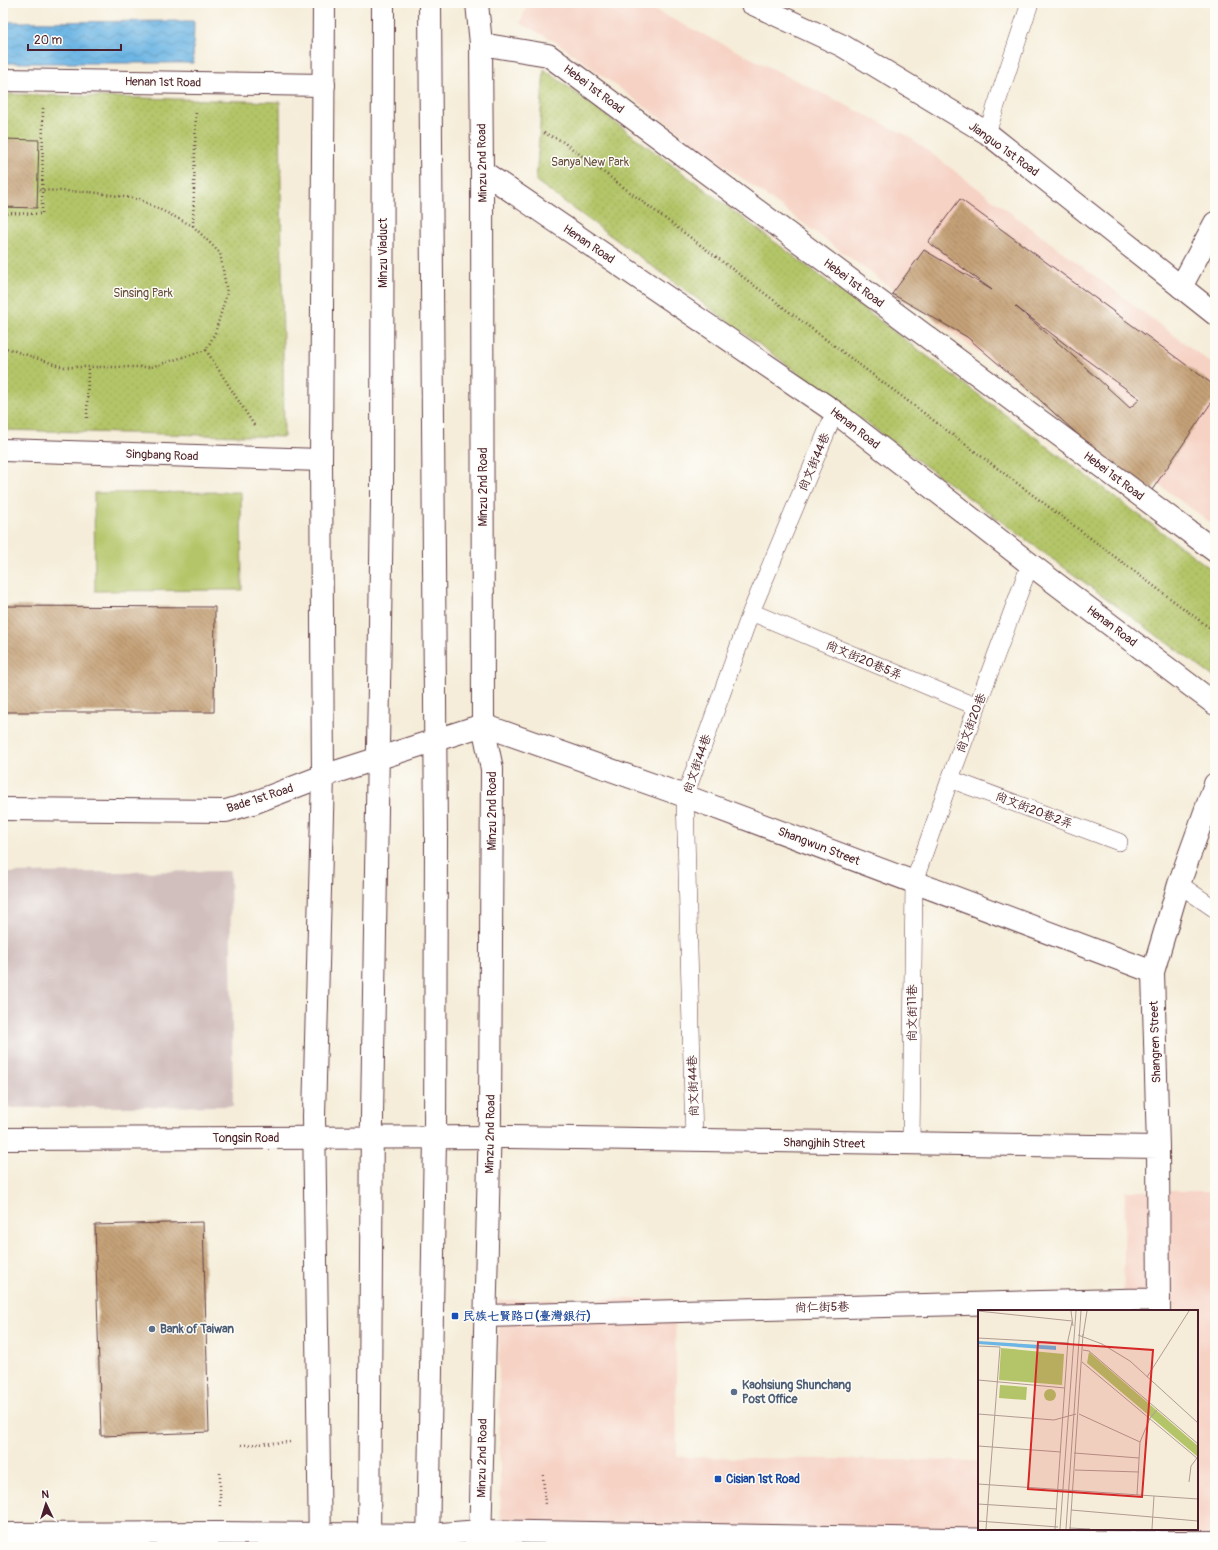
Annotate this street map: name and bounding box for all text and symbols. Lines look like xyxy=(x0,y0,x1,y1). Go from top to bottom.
scale bar xyxy=(28,26,121,52)
text: 20 m xyxy=(34,33,63,48)
street label: Hebei 1st Road xyxy=(560,62,627,117)
street label: Henan 1st Road xyxy=(125,74,202,91)
street label: Jianguo 1st Road xyxy=(966,119,1042,180)
street label: Minzu 2nd Road xyxy=(474,123,491,203)
park label: Sanya New Park xyxy=(551,155,629,170)
street label: Minzu Viaduct xyxy=(376,218,391,288)
street label: Henan Road xyxy=(560,222,617,267)
street label: Hebei 1st Road xyxy=(820,256,887,311)
park label: Sinsing Park xyxy=(113,286,173,301)
street label: Henan Road xyxy=(827,404,883,453)
street label: 尚文街44巷 xyxy=(795,431,833,494)
street label: Singbang Road xyxy=(125,447,199,464)
street label: Minzu 2nd Road xyxy=(476,447,491,527)
street label: Hebei 1st Road xyxy=(1080,449,1147,504)
street label: Henan Road xyxy=(1084,603,1140,650)
street label: 尚文街20巷5弄 xyxy=(823,638,904,683)
street label: 尚文街20巷 xyxy=(953,691,990,755)
street label: 尚文街44巷 xyxy=(680,732,715,796)
street label: Minzu 2nd Road xyxy=(485,771,500,851)
street label: Bade 1st Road xyxy=(225,781,296,816)
street label: 尚文街20巷2弄 xyxy=(993,789,1075,832)
street label: Shangwun Street xyxy=(776,824,862,869)
street label: 尚文街11巷 xyxy=(905,984,920,1042)
street label: Shangren Street xyxy=(1147,1000,1164,1083)
street label: 尚文街44巷 xyxy=(685,1055,702,1117)
street label: Minzu 2nd Road xyxy=(482,1094,499,1174)
street label: Tongsin Road xyxy=(213,1131,280,1146)
street label: Shangjhih Street xyxy=(783,1135,865,1152)
street label: 尚仁街5巷 xyxy=(795,1300,849,1315)
place label: 民族七賢路口(臺灣銀行) xyxy=(463,1309,591,1324)
inset map xyxy=(978,1310,1198,1530)
marker: 民族七賢路口(臺灣銀行) xyxy=(450,1311,460,1321)
place label: Bank of Taiwan xyxy=(160,1322,234,1337)
marker: Bank of Taiwan xyxy=(147,1324,157,1334)
place label: Kaohsiung Shunchang Post Office xyxy=(742,1378,851,1407)
marker: Kaohsiung Shunchang Post Office xyxy=(729,1387,739,1397)
street label: Minzu 2nd Road xyxy=(474,1418,491,1498)
place label: Cisian 1st Road xyxy=(726,1472,800,1487)
marker: Cisian 1st Road xyxy=(713,1474,723,1484)
north arrow xyxy=(26,1484,66,1524)
text: N xyxy=(41,1488,50,1501)

